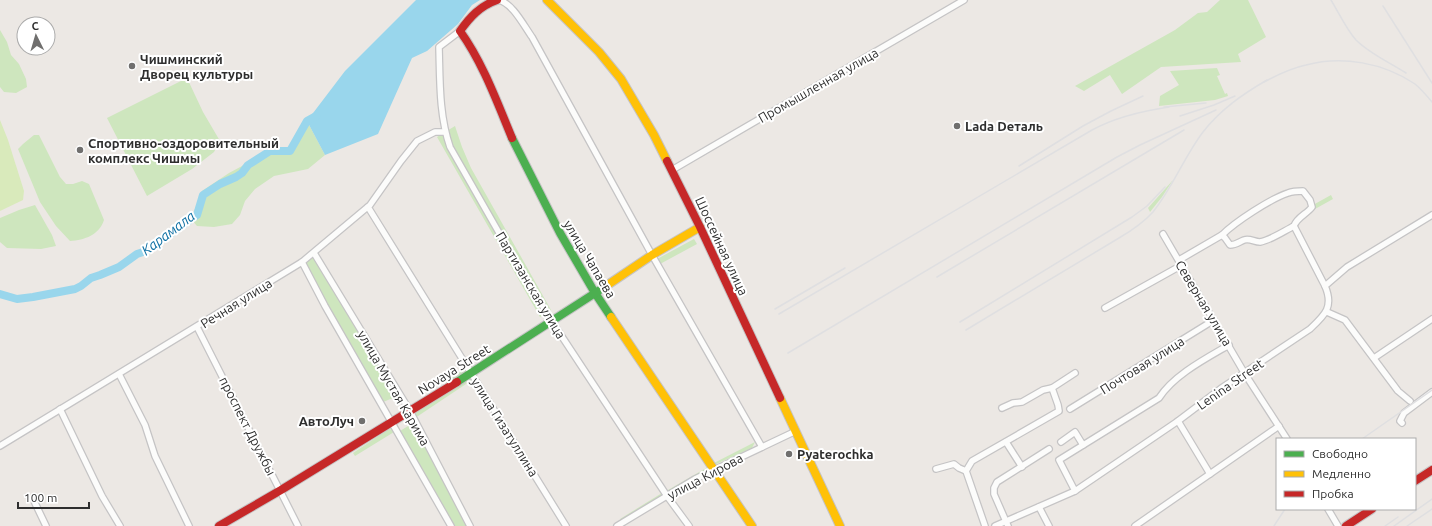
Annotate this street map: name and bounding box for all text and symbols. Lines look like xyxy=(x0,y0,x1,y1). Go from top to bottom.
north arrow xyxy=(16,16,56,56)
text: С xyxy=(31,20,39,32)
street label: Промышленная улица xyxy=(756,45,880,125)
place label: Чишминский Дворец культуры xyxy=(140,52,253,81)
marker: Чишминский Дворец культуры xyxy=(127,61,137,71)
place label: Lada Dеталь xyxy=(965,119,1043,133)
marker: Lada Dеталь xyxy=(952,121,962,131)
place label: Спортивно-оздоровительный комплекс Чишмы xyxy=(88,136,279,165)
marker: Спортивно-оздоровительный комплекс Чишмы xyxy=(75,145,85,155)
street label: Шоссейная улица xyxy=(693,195,751,297)
water label: Карамала xyxy=(138,207,198,258)
street label: улица Чапаева xyxy=(561,217,619,301)
street label: Партизанская улица xyxy=(494,229,568,341)
street label: Северная улица xyxy=(1173,258,1235,348)
street label: Речная улица xyxy=(198,276,274,330)
street label: улица Мустая Карима xyxy=(355,328,433,448)
street label: Почтовая улица xyxy=(1098,334,1186,396)
street label: Novaya Street xyxy=(415,341,493,397)
street label: Lenina Street xyxy=(1194,356,1266,412)
street label: проспект Дружбы xyxy=(217,374,279,478)
street label: улица Гизатуллина xyxy=(469,375,541,479)
place label: АвтоЛуч xyxy=(299,414,354,428)
marker: АвтоЛуч xyxy=(357,416,367,426)
legend xyxy=(1276,438,1416,510)
place label: Pyaterochka xyxy=(797,447,874,461)
text: Свободно xyxy=(1312,447,1368,460)
marker: Pyaterochka xyxy=(784,449,794,459)
street label: улица Кирова xyxy=(665,450,745,502)
text: Медленно xyxy=(1312,467,1371,480)
scale bar xyxy=(18,484,89,510)
text: Пробка xyxy=(1312,487,1354,500)
text: 100 m xyxy=(24,491,57,504)

